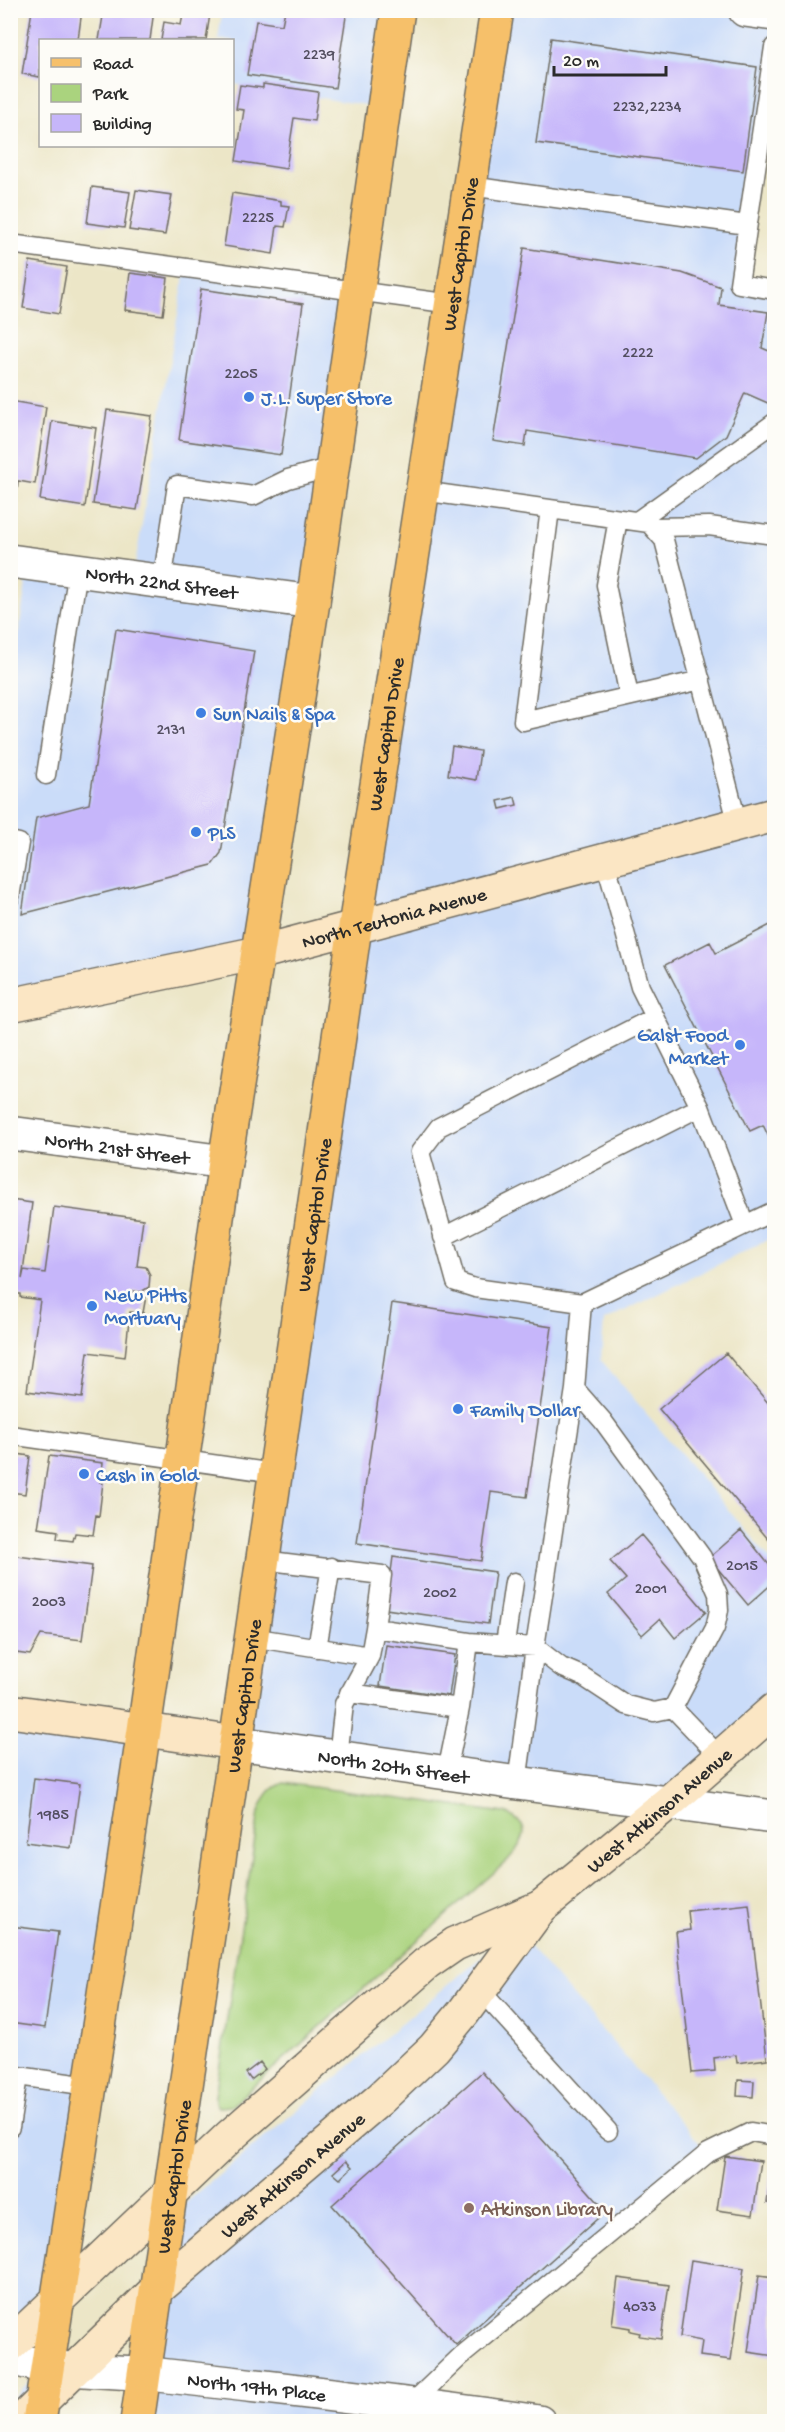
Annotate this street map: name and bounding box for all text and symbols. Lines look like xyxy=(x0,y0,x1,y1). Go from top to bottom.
legend xyxy=(39,39,234,147)
scale bar xyxy=(554,39,666,77)
house number: 2239 xyxy=(303,47,335,66)
text: 20 m xyxy=(563,52,599,73)
text: Road xyxy=(93,55,134,76)
text: Park xyxy=(92,85,129,106)
house number: 2232,2234 xyxy=(613,99,682,118)
text: Building xyxy=(92,115,152,136)
street label: West Capitol Drive xyxy=(439,175,486,333)
house number: 2225 xyxy=(242,210,274,229)
house number: 2222 xyxy=(622,345,654,364)
house number: 2205 xyxy=(224,366,258,385)
place label: J.L. Super Store xyxy=(261,389,393,412)
marker: J.L. Super Store xyxy=(242,390,256,404)
street label: North 22nd Street xyxy=(84,563,240,607)
street label: West Capitol Drive xyxy=(365,656,412,813)
place label: Sun Nails & Spa xyxy=(213,705,336,728)
marker: Sun Nails & Spa xyxy=(194,706,208,720)
house number: 2131 xyxy=(156,722,186,741)
place label: PLS xyxy=(207,824,236,847)
marker: PLS xyxy=(189,825,203,839)
street label: North Teutonia Avenue xyxy=(300,884,490,956)
place label: Galst Food Market xyxy=(637,1026,730,1072)
marker: Galst Food Market xyxy=(733,1038,747,1052)
street label: North 21st Street xyxy=(43,1130,192,1172)
street label: West Capitol Drive xyxy=(294,1136,339,1294)
place label: New Pitts Mortuary xyxy=(104,1286,187,1332)
marker: New Pitts Mortuary xyxy=(85,1299,99,1313)
place label: Family Dollar xyxy=(469,1401,581,1424)
marker: Family Dollar xyxy=(451,1402,465,1416)
place label: Cash in Gold xyxy=(96,1466,201,1489)
marker: Cash in Gold xyxy=(77,1467,91,1481)
house number: 2015 xyxy=(726,1558,758,1577)
house number: 2001 xyxy=(635,1581,667,1600)
house number: 2002 xyxy=(423,1585,457,1604)
house number: 2003 xyxy=(32,1594,66,1613)
street label: West Capitol Drive xyxy=(224,1617,269,1775)
street label: West Atkinson Avenue xyxy=(583,1744,738,1880)
street label: North 20th Street xyxy=(316,1747,472,1791)
house number: 1985 xyxy=(36,1807,69,1826)
street label: West Capitol Drive xyxy=(154,2098,199,2256)
street label: West Atkinson Avenue xyxy=(217,2108,372,2245)
place label: Atkinson Library xyxy=(481,2200,613,2223)
marker: Atkinson Library xyxy=(462,2201,476,2215)
house number: 4033 xyxy=(623,2299,657,2318)
street label: North 19th Place xyxy=(186,2370,328,2409)

